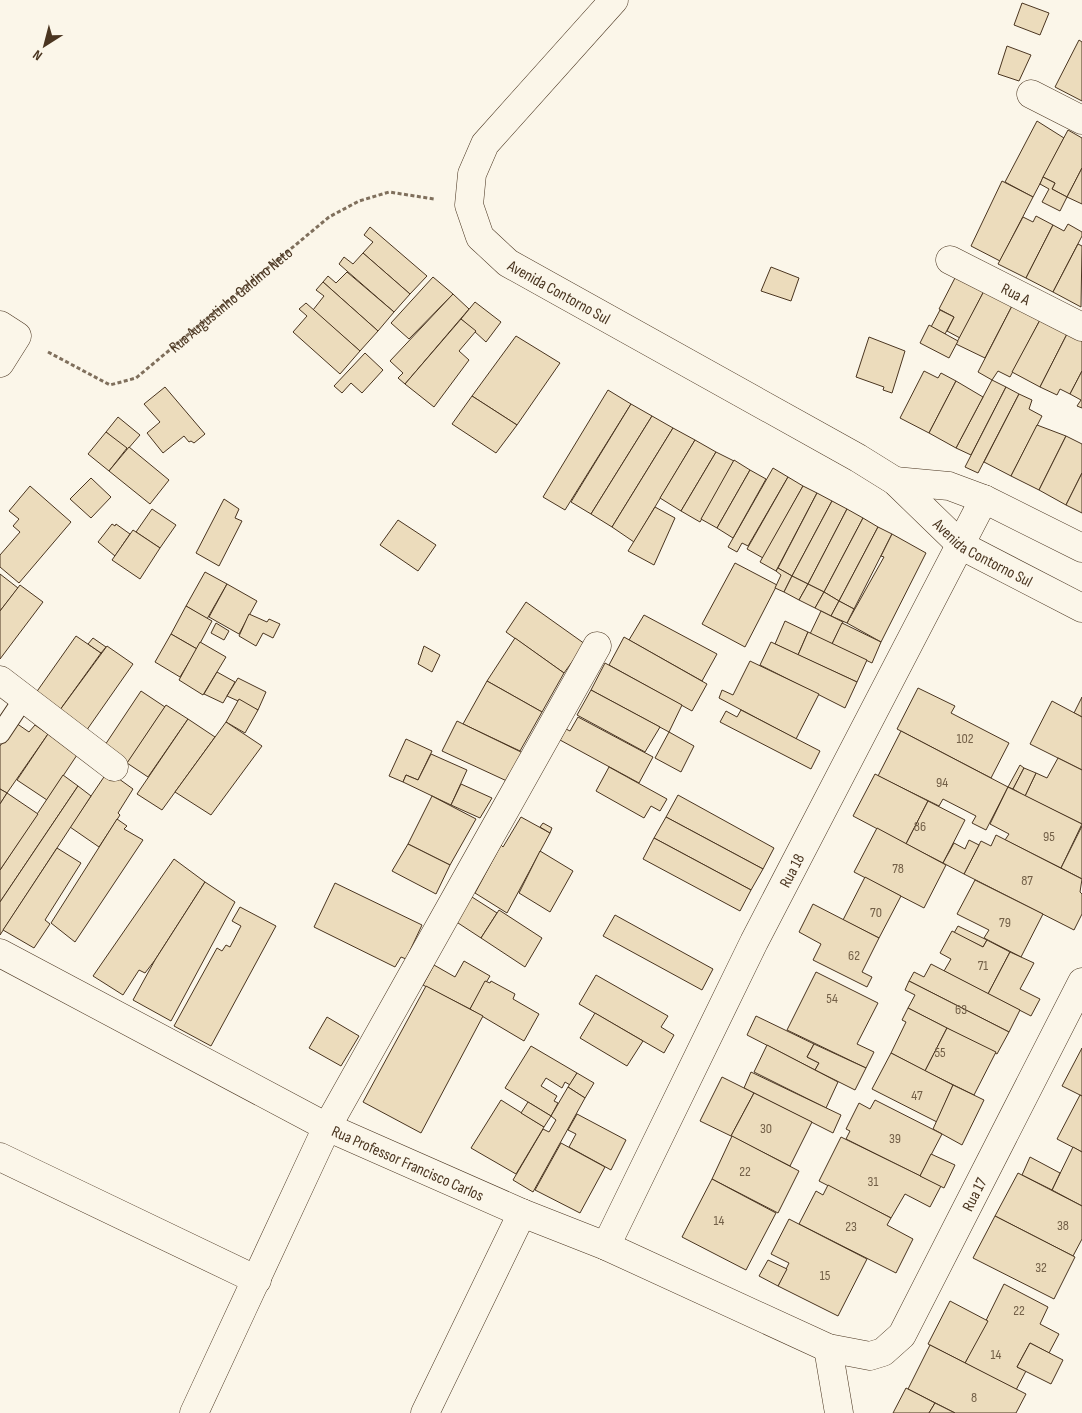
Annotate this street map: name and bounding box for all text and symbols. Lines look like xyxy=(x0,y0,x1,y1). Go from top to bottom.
north arrow xyxy=(20,20,70,70)
text: N xyxy=(30,46,46,64)
street label: Rua Augustinho Galdino Neto xyxy=(166,244,297,357)
street label: Avenida Contorno Sul xyxy=(503,256,613,329)
street label: Rua A xyxy=(998,280,1033,310)
street label: Avenida Contorno Sul xyxy=(928,515,1035,592)
house number: 102 xyxy=(957,730,974,747)
house number: 94 xyxy=(936,774,948,791)
house number: 86 xyxy=(914,818,926,835)
house number: 95 xyxy=(1043,828,1055,845)
street label: Rua 18 xyxy=(776,851,809,891)
house number: 78 xyxy=(892,860,904,877)
house number: 87 xyxy=(1021,872,1033,889)
house number: 70 xyxy=(870,904,882,921)
house number: 79 xyxy=(999,914,1011,931)
house number: 62 xyxy=(848,947,860,964)
house number: 71 xyxy=(978,957,988,974)
house number: 54 xyxy=(826,990,838,1007)
house number: 63 xyxy=(955,1001,967,1018)
house number: 55 xyxy=(934,1044,946,1061)
house number: 47 xyxy=(911,1087,923,1104)
house number: 30 xyxy=(760,1120,772,1137)
street label: Rua Professor Francisco Carlos xyxy=(329,1122,487,1206)
house number: 39 xyxy=(889,1130,901,1147)
house number: 22 xyxy=(739,1163,751,1180)
house number: 31 xyxy=(868,1173,878,1190)
street label: Rua 17 xyxy=(959,1175,992,1215)
house number: 14 xyxy=(714,1212,725,1229)
house number: 38 xyxy=(1057,1217,1069,1234)
house number: 23 xyxy=(845,1218,857,1235)
house number: 32 xyxy=(1035,1259,1047,1276)
house number: 15 xyxy=(820,1267,831,1284)
house number: 22 xyxy=(1013,1302,1025,1319)
house number: 14 xyxy=(991,1346,1002,1363)
house number: 8 xyxy=(971,1389,977,1406)

